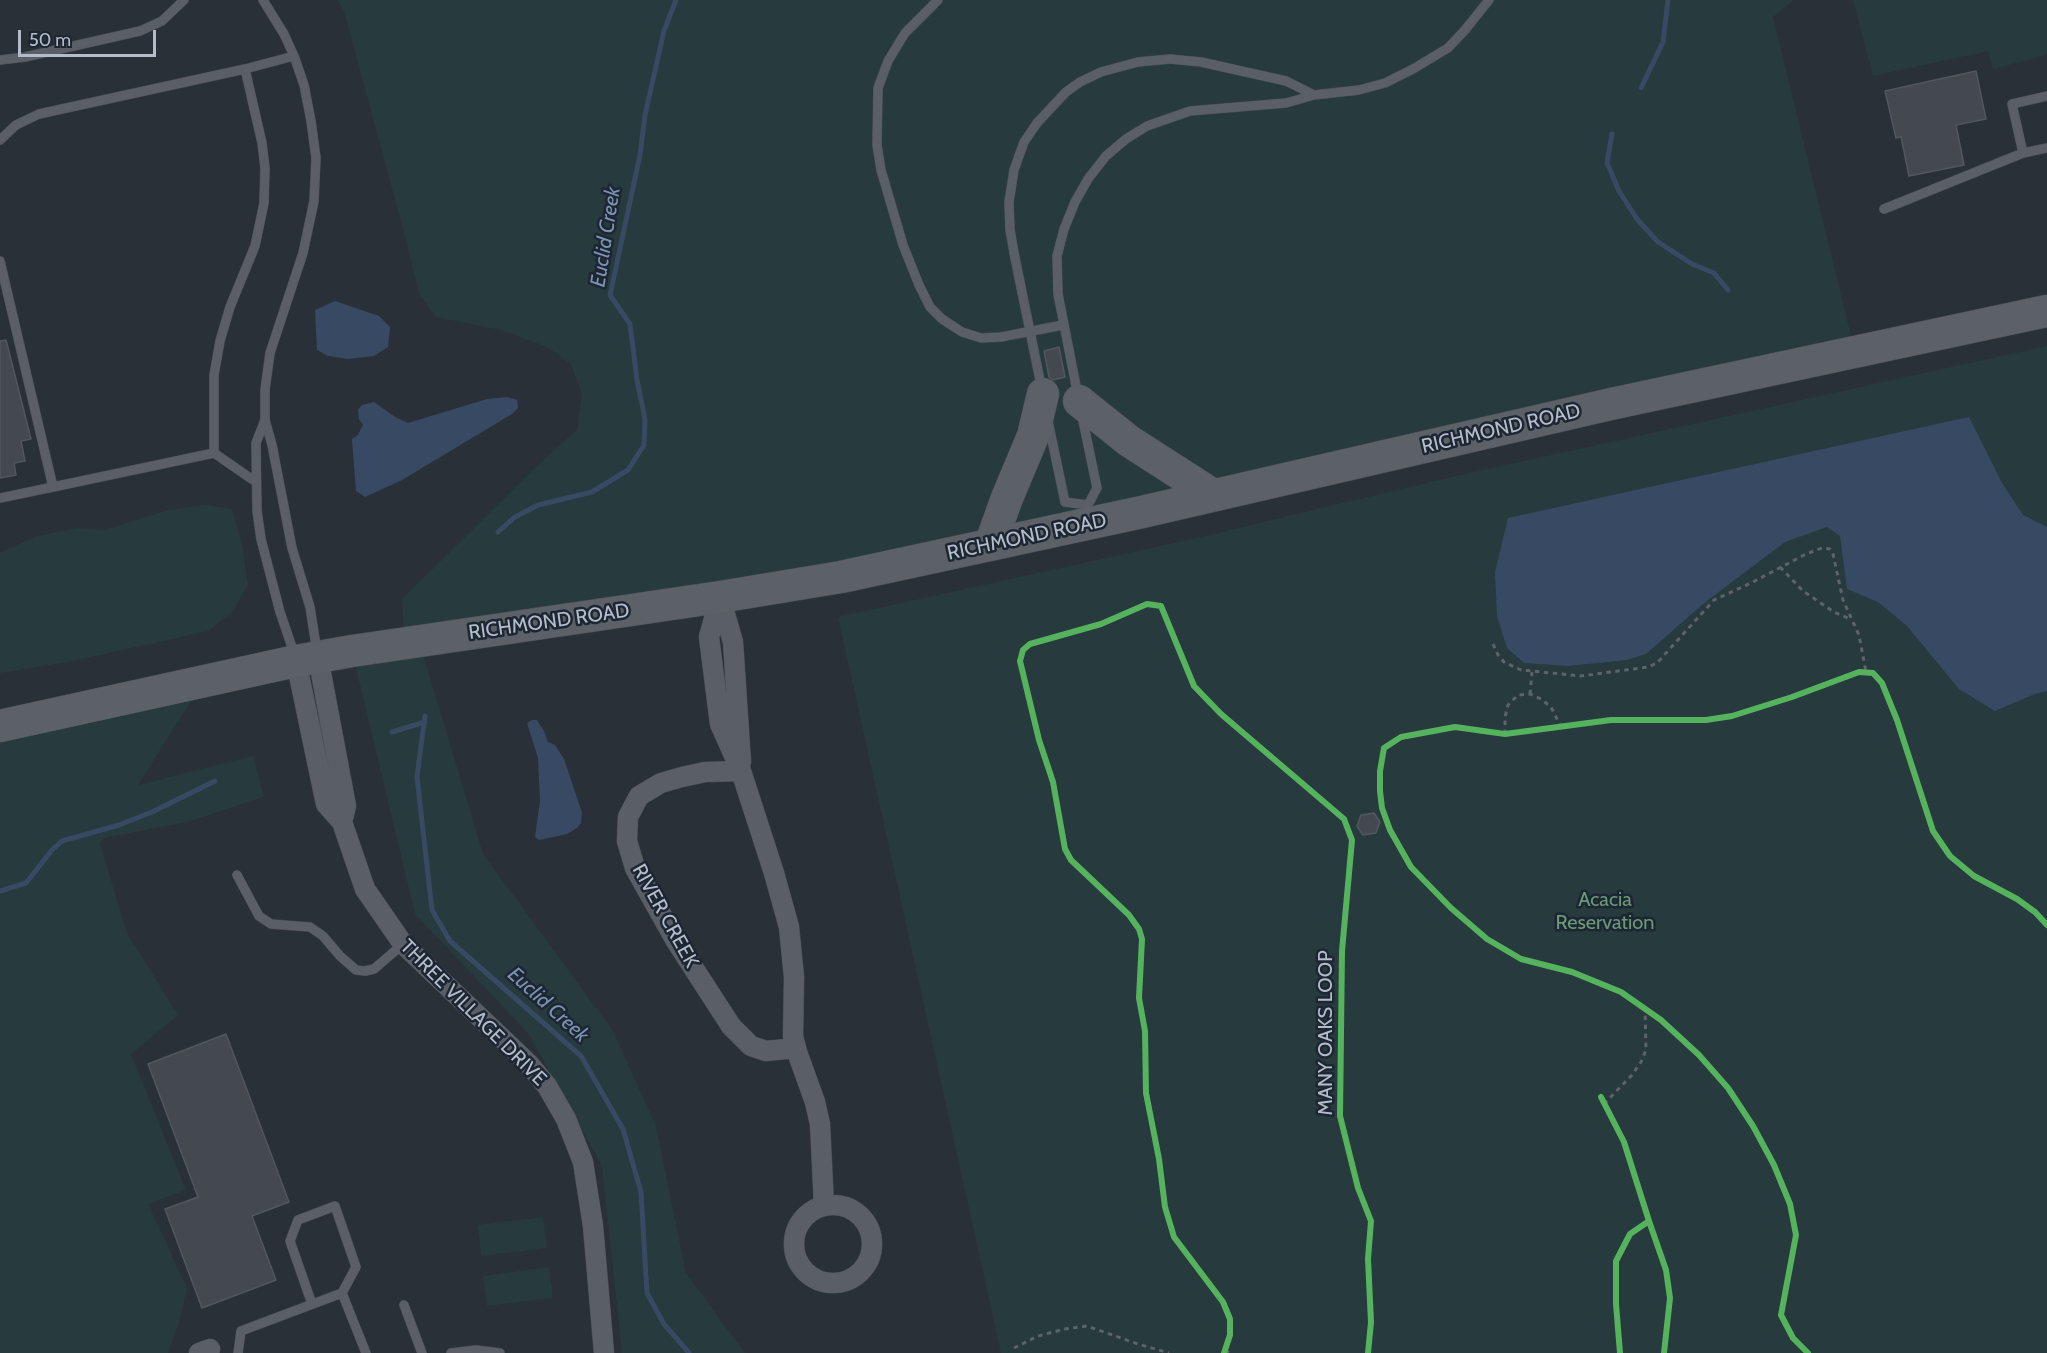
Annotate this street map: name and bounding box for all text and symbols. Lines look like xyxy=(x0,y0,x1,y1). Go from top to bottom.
scale bar xyxy=(21,18,159,56)
text: 50 m xyxy=(29,29,71,51)
water label: Euclid Creek xyxy=(586,185,626,289)
street label: RICHMOND ROAD xyxy=(1419,399,1583,459)
street label: RICHMOND ROAD xyxy=(945,508,1109,566)
street label: RICHMOND ROAD xyxy=(467,599,631,645)
street label: RIVER CREEK xyxy=(627,860,703,972)
park label: Acacia Reservation xyxy=(1555,888,1655,935)
street label: THREE VILLAGE DRIVE xyxy=(395,935,551,1091)
street label: MANY OAKS LOOP xyxy=(1314,950,1338,1116)
water label: Euclid Creek xyxy=(502,962,594,1048)

